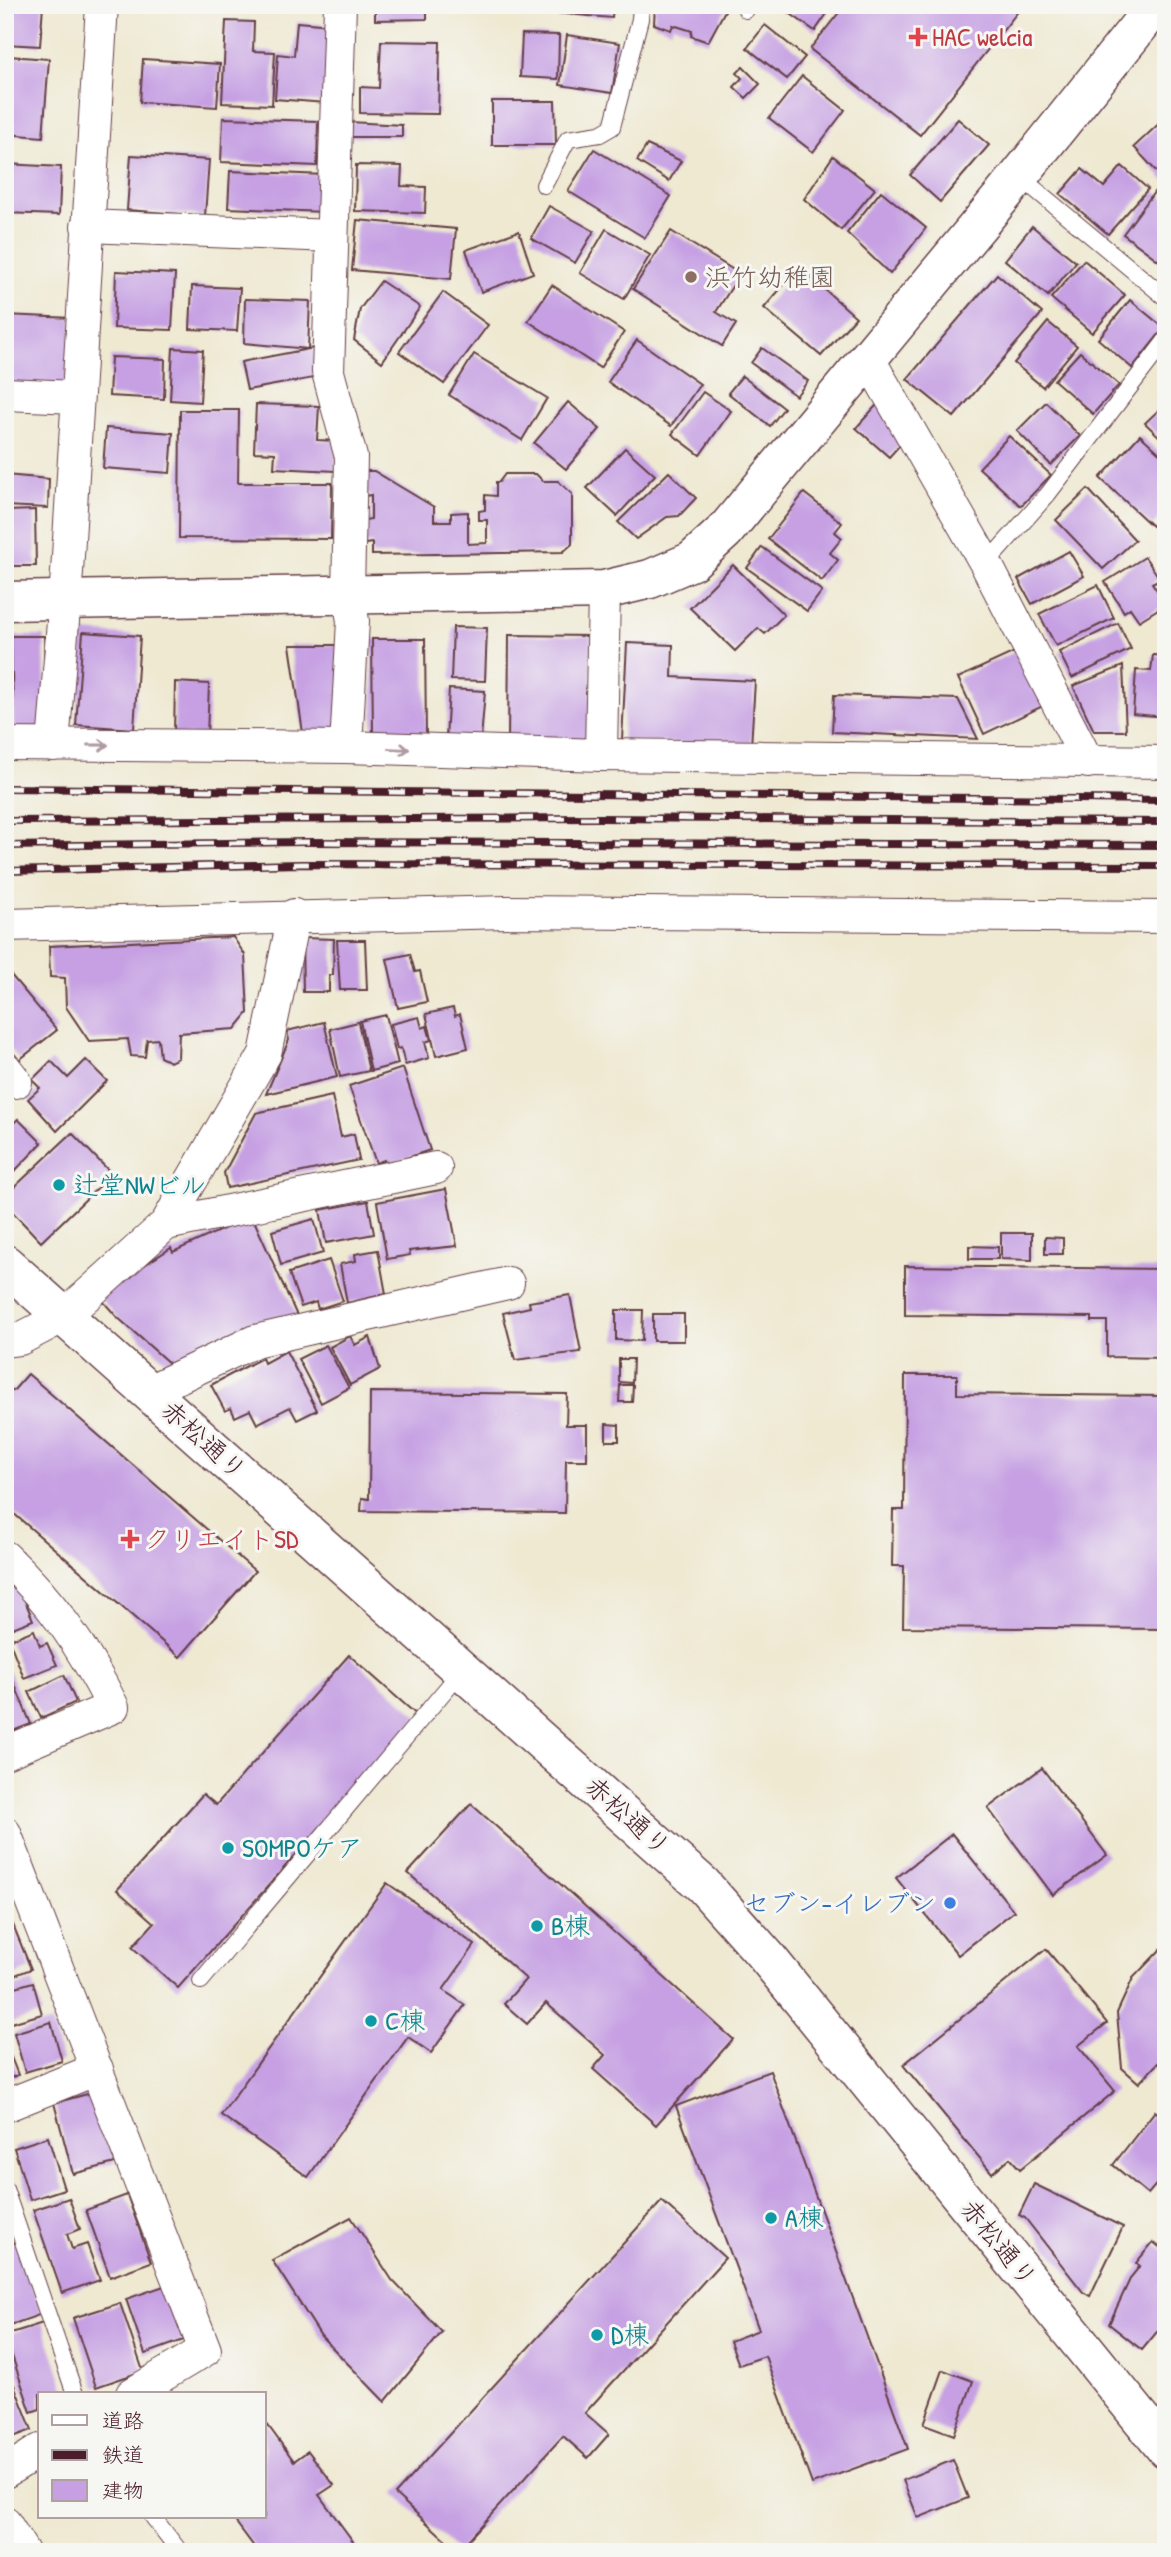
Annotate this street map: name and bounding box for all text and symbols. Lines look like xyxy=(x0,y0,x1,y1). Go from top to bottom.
place label: HAC welcia xyxy=(932,19,1033,54)
marker: HAC welcia xyxy=(910,29,926,45)
place label: 浜竹幼稚園 xyxy=(705,259,835,294)
marker: 浜竹幼稚園 xyxy=(683,269,699,285)
one-way arrow xyxy=(86,738,109,752)
one-way arrow xyxy=(387,742,410,755)
place label: 辻堂NWビル xyxy=(73,1167,206,1202)
marker: 辻堂NWビル xyxy=(51,1177,67,1193)
street label: 赤松通り xyxy=(154,1392,255,1487)
place label: クリエイトSD xyxy=(144,1521,299,1556)
marker: クリエイトSD xyxy=(122,1531,138,1547)
street label: 赤松通り xyxy=(578,1768,679,1863)
place label: SOMPOケア xyxy=(242,1830,363,1865)
marker: SOMPOケア xyxy=(220,1840,236,1856)
place label: セブン-イレブン xyxy=(743,1885,936,1920)
marker: セブン-イレブン xyxy=(942,1895,958,1911)
place label: B棟 xyxy=(551,1908,590,1943)
marker: B棟 xyxy=(529,1918,545,1934)
place label: C棟 xyxy=(385,2003,425,2038)
marker: C棟 xyxy=(363,2013,379,2029)
street label: 赤松通り xyxy=(953,2191,1046,2294)
place label: A棟 xyxy=(785,2200,824,2235)
marker: A棟 xyxy=(763,2210,779,2226)
place label: D棟 xyxy=(611,2317,649,2352)
marker: D棟 xyxy=(589,2327,605,2343)
legend xyxy=(38,2392,266,2518)
text: 道路 xyxy=(102,2406,144,2435)
text: 鉄道 xyxy=(102,2440,144,2469)
text: 建物 xyxy=(102,2476,144,2505)

